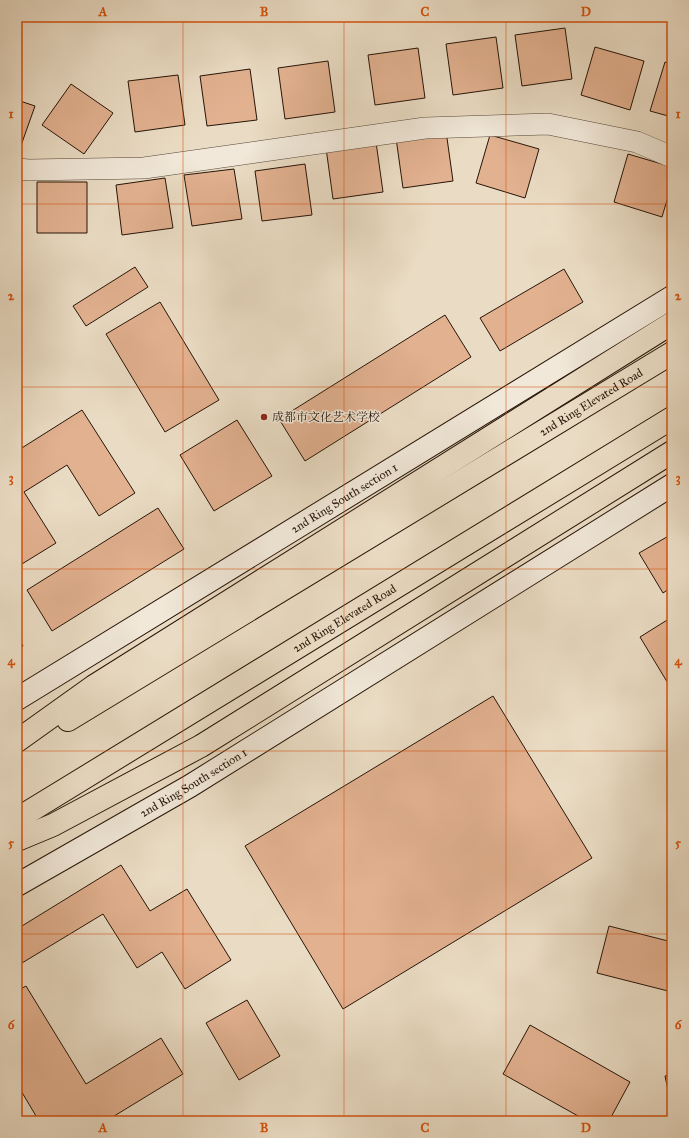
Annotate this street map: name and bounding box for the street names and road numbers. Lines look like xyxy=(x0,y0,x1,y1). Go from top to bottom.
street label: 2nd Ring Elevated Road xyxy=(537,365,645,439)
street label: 2nd Ring South section 1 xyxy=(288,460,400,536)
street label: 2nd Ring Elevated Road xyxy=(290,582,399,655)
street label: 2nd Ring South section 1 xyxy=(137,745,250,820)

